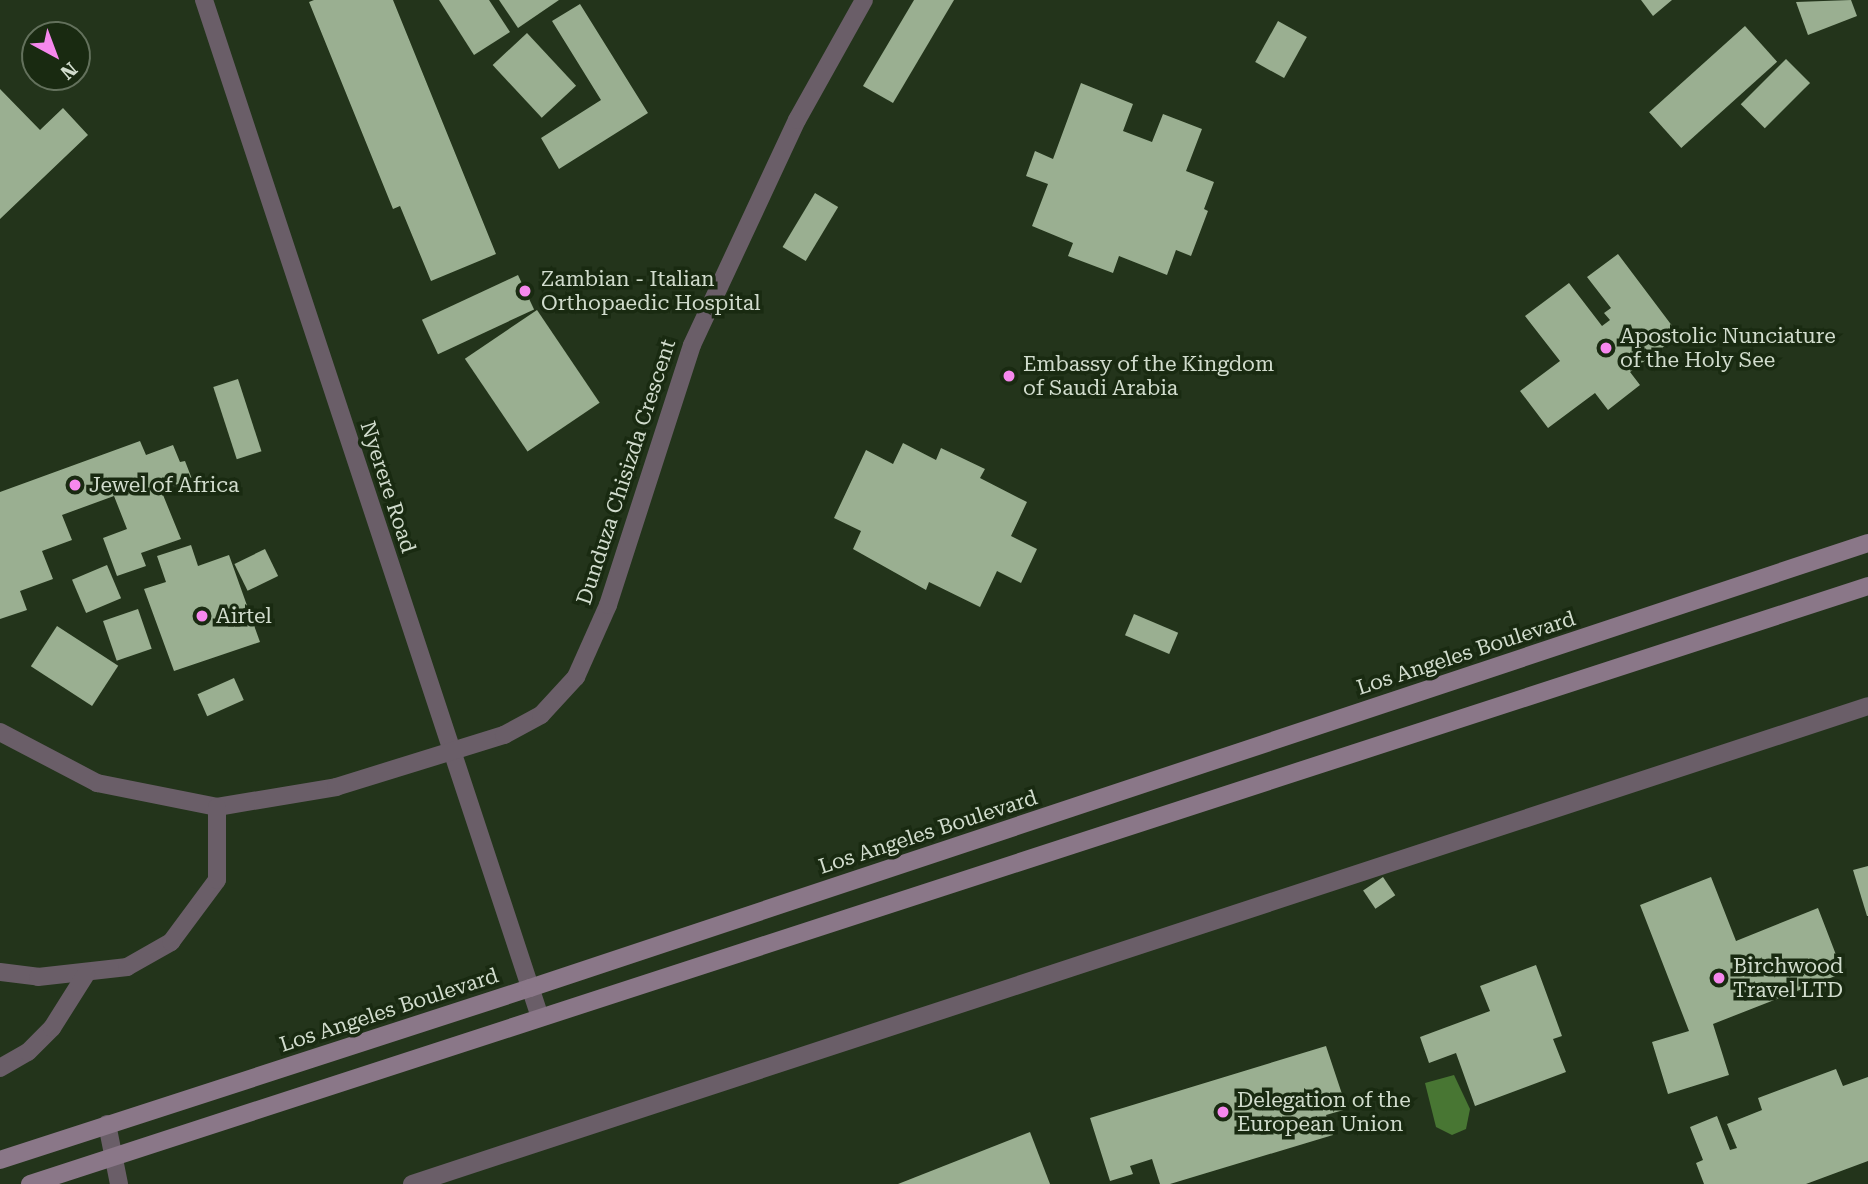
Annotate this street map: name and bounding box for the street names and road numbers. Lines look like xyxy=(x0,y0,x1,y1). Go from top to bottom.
street label: Dunduza Chisizda Crescent xyxy=(571,336,681,608)
street label: Nyerere Road xyxy=(355,418,421,556)
street label: Los Angeles Boulevard xyxy=(1353,606,1579,700)
street label: Los Angeles Boulevard xyxy=(815,785,1041,879)
street label: Los Angeles Boulevard xyxy=(276,963,502,1057)

